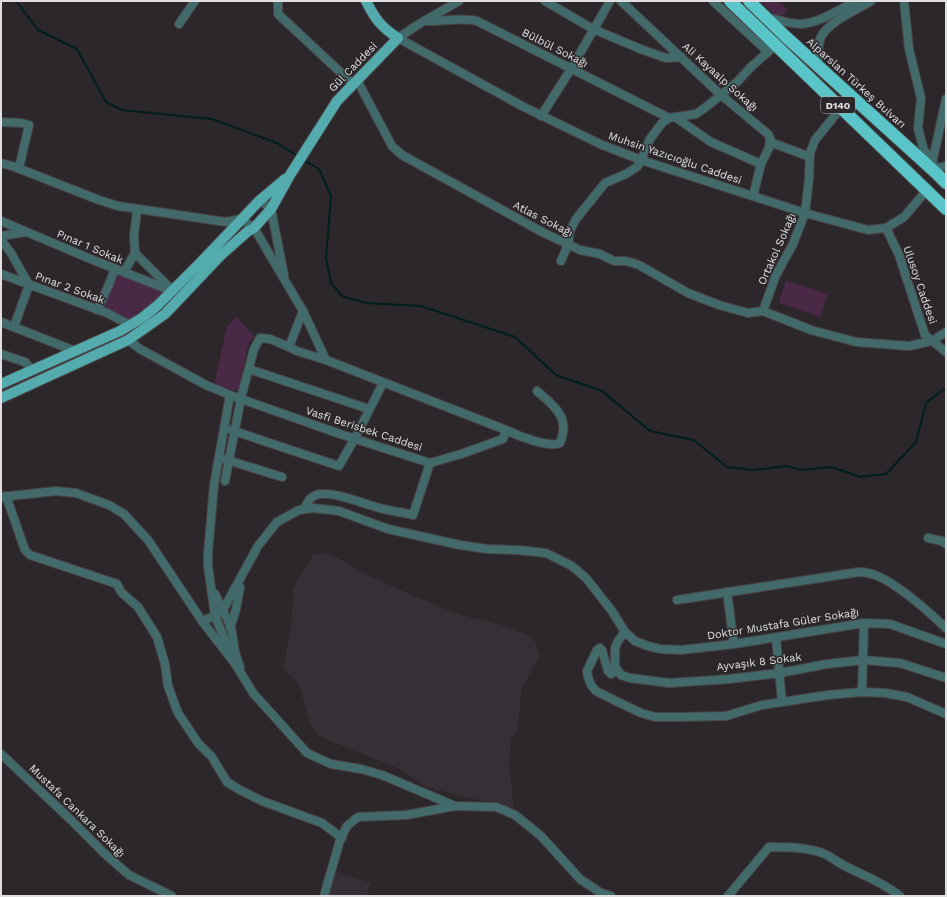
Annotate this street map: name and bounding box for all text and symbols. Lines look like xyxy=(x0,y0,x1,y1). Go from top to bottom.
street label: Bülbül Sokağı xyxy=(520,26,590,70)
street label: Alparslan Türkeş Bulvarı xyxy=(804,35,908,131)
street label: Gül Caddesi xyxy=(326,39,380,95)
street label: Ali Kayaalp Sokağı xyxy=(680,40,760,114)
road number: D140 xyxy=(821,97,855,113)
street label: Muhsin Yazıcıoğlu Caddesi xyxy=(607,129,743,187)
street label: Atlas Sokağı xyxy=(511,198,575,240)
street label: Ortakol Sokağı xyxy=(755,211,799,287)
street label: Pınar 1 Sokak xyxy=(55,227,125,267)
street label: Ulusoy Caddesi xyxy=(901,244,939,326)
street label: Pınar 2 Sokak xyxy=(33,269,107,307)
street label: Vasfi Berisbek Caddesi xyxy=(304,404,424,454)
street label: Doktor Mustafa Güler Sokağı xyxy=(706,606,860,642)
street label: Ayvaşık 8 Sokak xyxy=(716,650,802,674)
street label: Mustafa Cankara Sokağı xyxy=(26,762,128,860)

